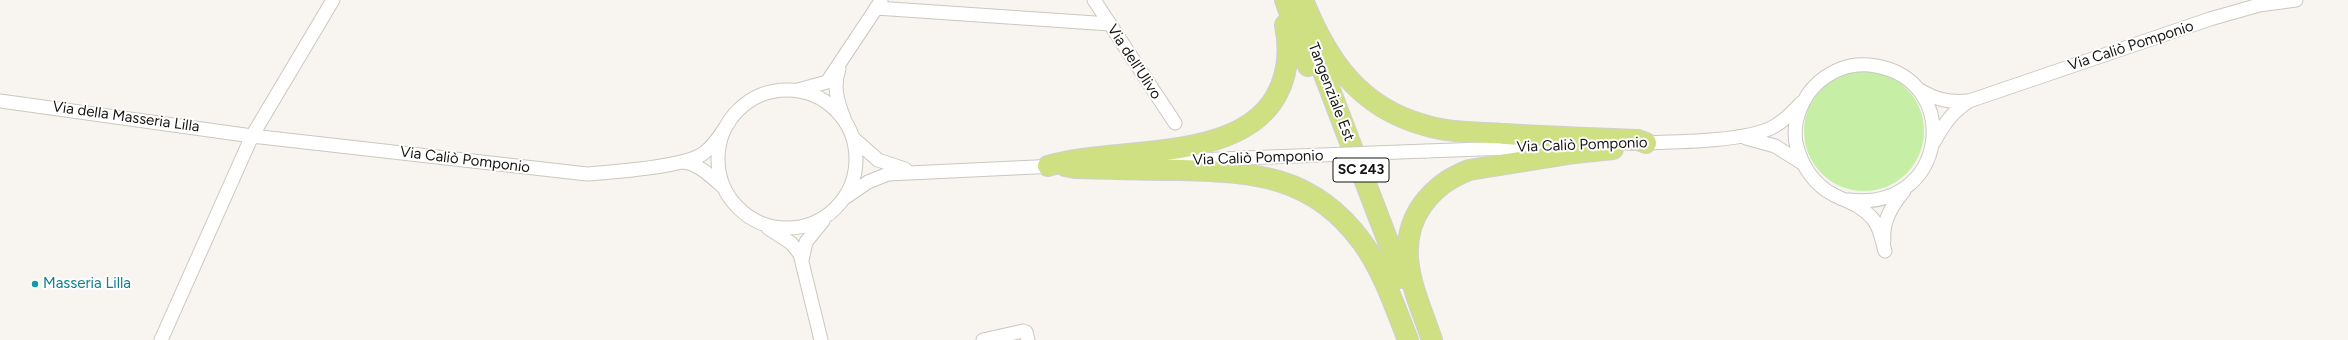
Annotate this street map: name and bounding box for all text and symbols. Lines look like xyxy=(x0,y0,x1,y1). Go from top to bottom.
street label: Via Caliò Pomponio xyxy=(2066,17,2196,75)
street label: Via dell'Ulivo xyxy=(1103,21,1165,103)
street label: Tangenziale Est xyxy=(1304,40,1358,144)
street label: Via della Masseria Lilla xyxy=(51,98,201,136)
street label: Via Caliò Pomponio xyxy=(1516,134,1648,156)
street label: Via Caliò Pomponio xyxy=(399,143,531,177)
street label: Via Caliò Pomponio xyxy=(1192,147,1324,169)
road number: SC 243 xyxy=(1333,158,1389,182)
place label: Masseria Lilla xyxy=(43,275,131,293)
marker: Masseria Lilla xyxy=(30,279,40,289)

